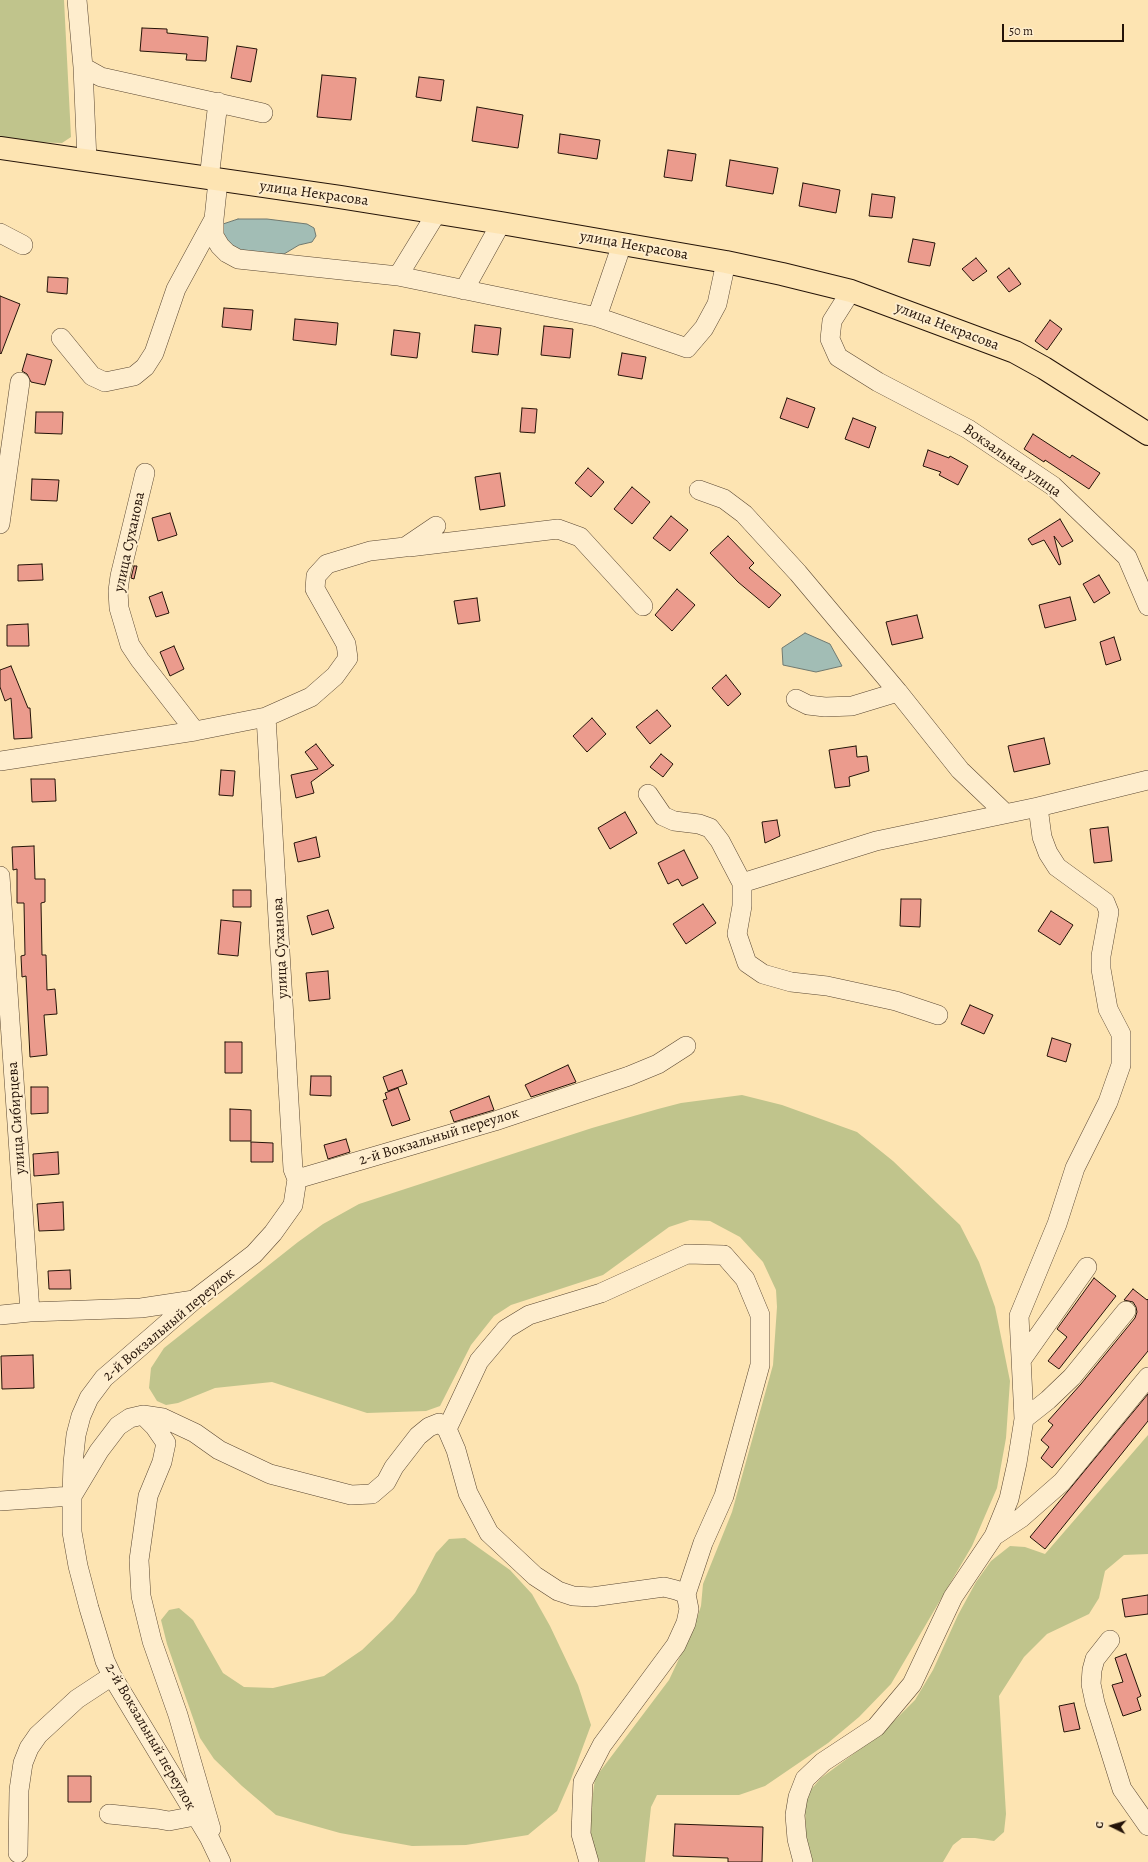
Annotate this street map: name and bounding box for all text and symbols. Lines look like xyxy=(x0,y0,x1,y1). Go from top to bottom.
scale bar xyxy=(1004,16,1126,42)
text: 50 m xyxy=(1009,23,1033,39)
street label: улица Некрасова xyxy=(258,177,370,211)
street label: улица Некрасова xyxy=(578,228,690,264)
street label: улица Некрасова xyxy=(893,299,1001,355)
street label: Вокзальная улица xyxy=(959,420,1065,502)
street label: улица Суханова xyxy=(111,490,149,594)
street label: улица Суханова xyxy=(269,897,293,999)
street label: улица Сибирцева xyxy=(4,1061,30,1175)
street label: 2-й Вокзальный переулок xyxy=(357,1104,521,1170)
street label: 2-й Вокзальный переулок xyxy=(100,1265,238,1385)
street label: 2-й Вокзальный переулок xyxy=(101,1660,199,1814)
north arrow xyxy=(1092,1806,1132,1846)
text: С xyxy=(1092,1821,1107,1829)

